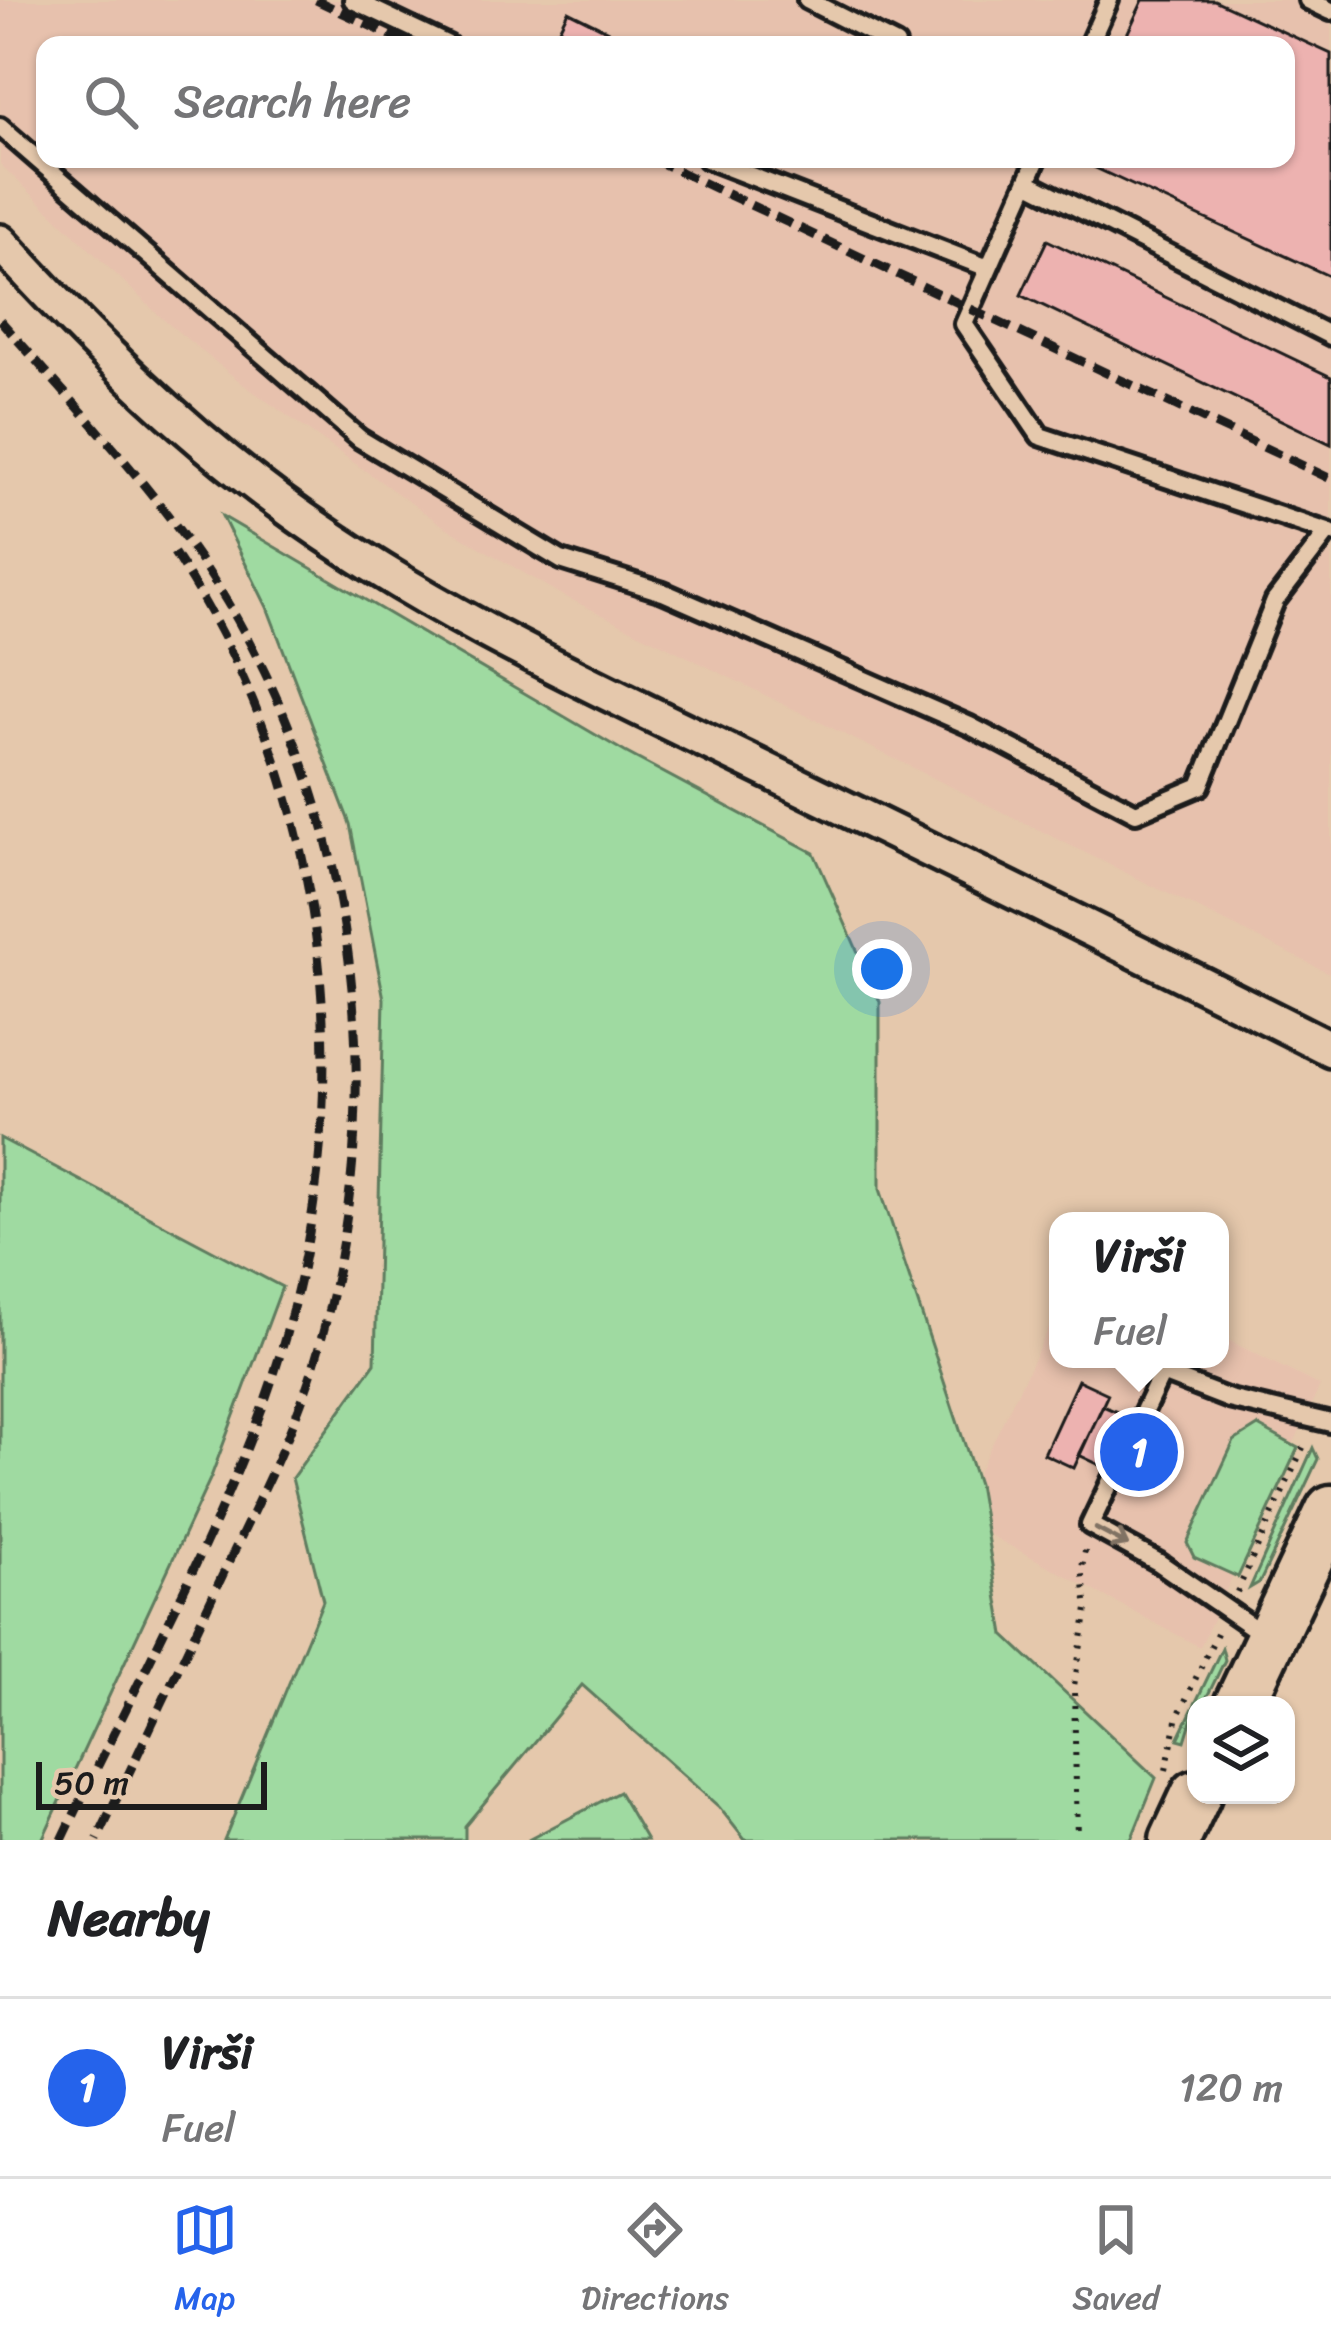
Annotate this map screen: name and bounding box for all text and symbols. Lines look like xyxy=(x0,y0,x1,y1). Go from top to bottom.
search box xyxy=(36,36,1295,168)
text: Search here xyxy=(174,62,411,142)
icon: search xyxy=(78,69,144,135)
your location xyxy=(852,939,912,999)
popup xyxy=(1049,1212,1229,1368)
text: Virši xyxy=(1094,1216,1184,1296)
text: Fuel xyxy=(1094,1296,1167,1365)
pin: 1 xyxy=(1100,1407,1178,1497)
one-way arrow xyxy=(1093,1526,1128,1549)
map controls xyxy=(1187,1696,1295,1804)
button: layers xyxy=(1187,1696,1295,1804)
text: 50 m xyxy=(54,1754,129,1812)
scale bar xyxy=(36,1756,267,1809)
text: Nearby xyxy=(48,1873,209,1963)
text: Virši xyxy=(162,2013,253,2093)
text: 1 xyxy=(79,2053,95,2122)
text: 120 m xyxy=(1179,2053,1283,2122)
text: Fuel xyxy=(162,2093,235,2162)
tab: Map xyxy=(172,2197,238,2327)
tab: Directions xyxy=(581,2197,729,2327)
tab: Saved xyxy=(1072,2197,1159,2327)

